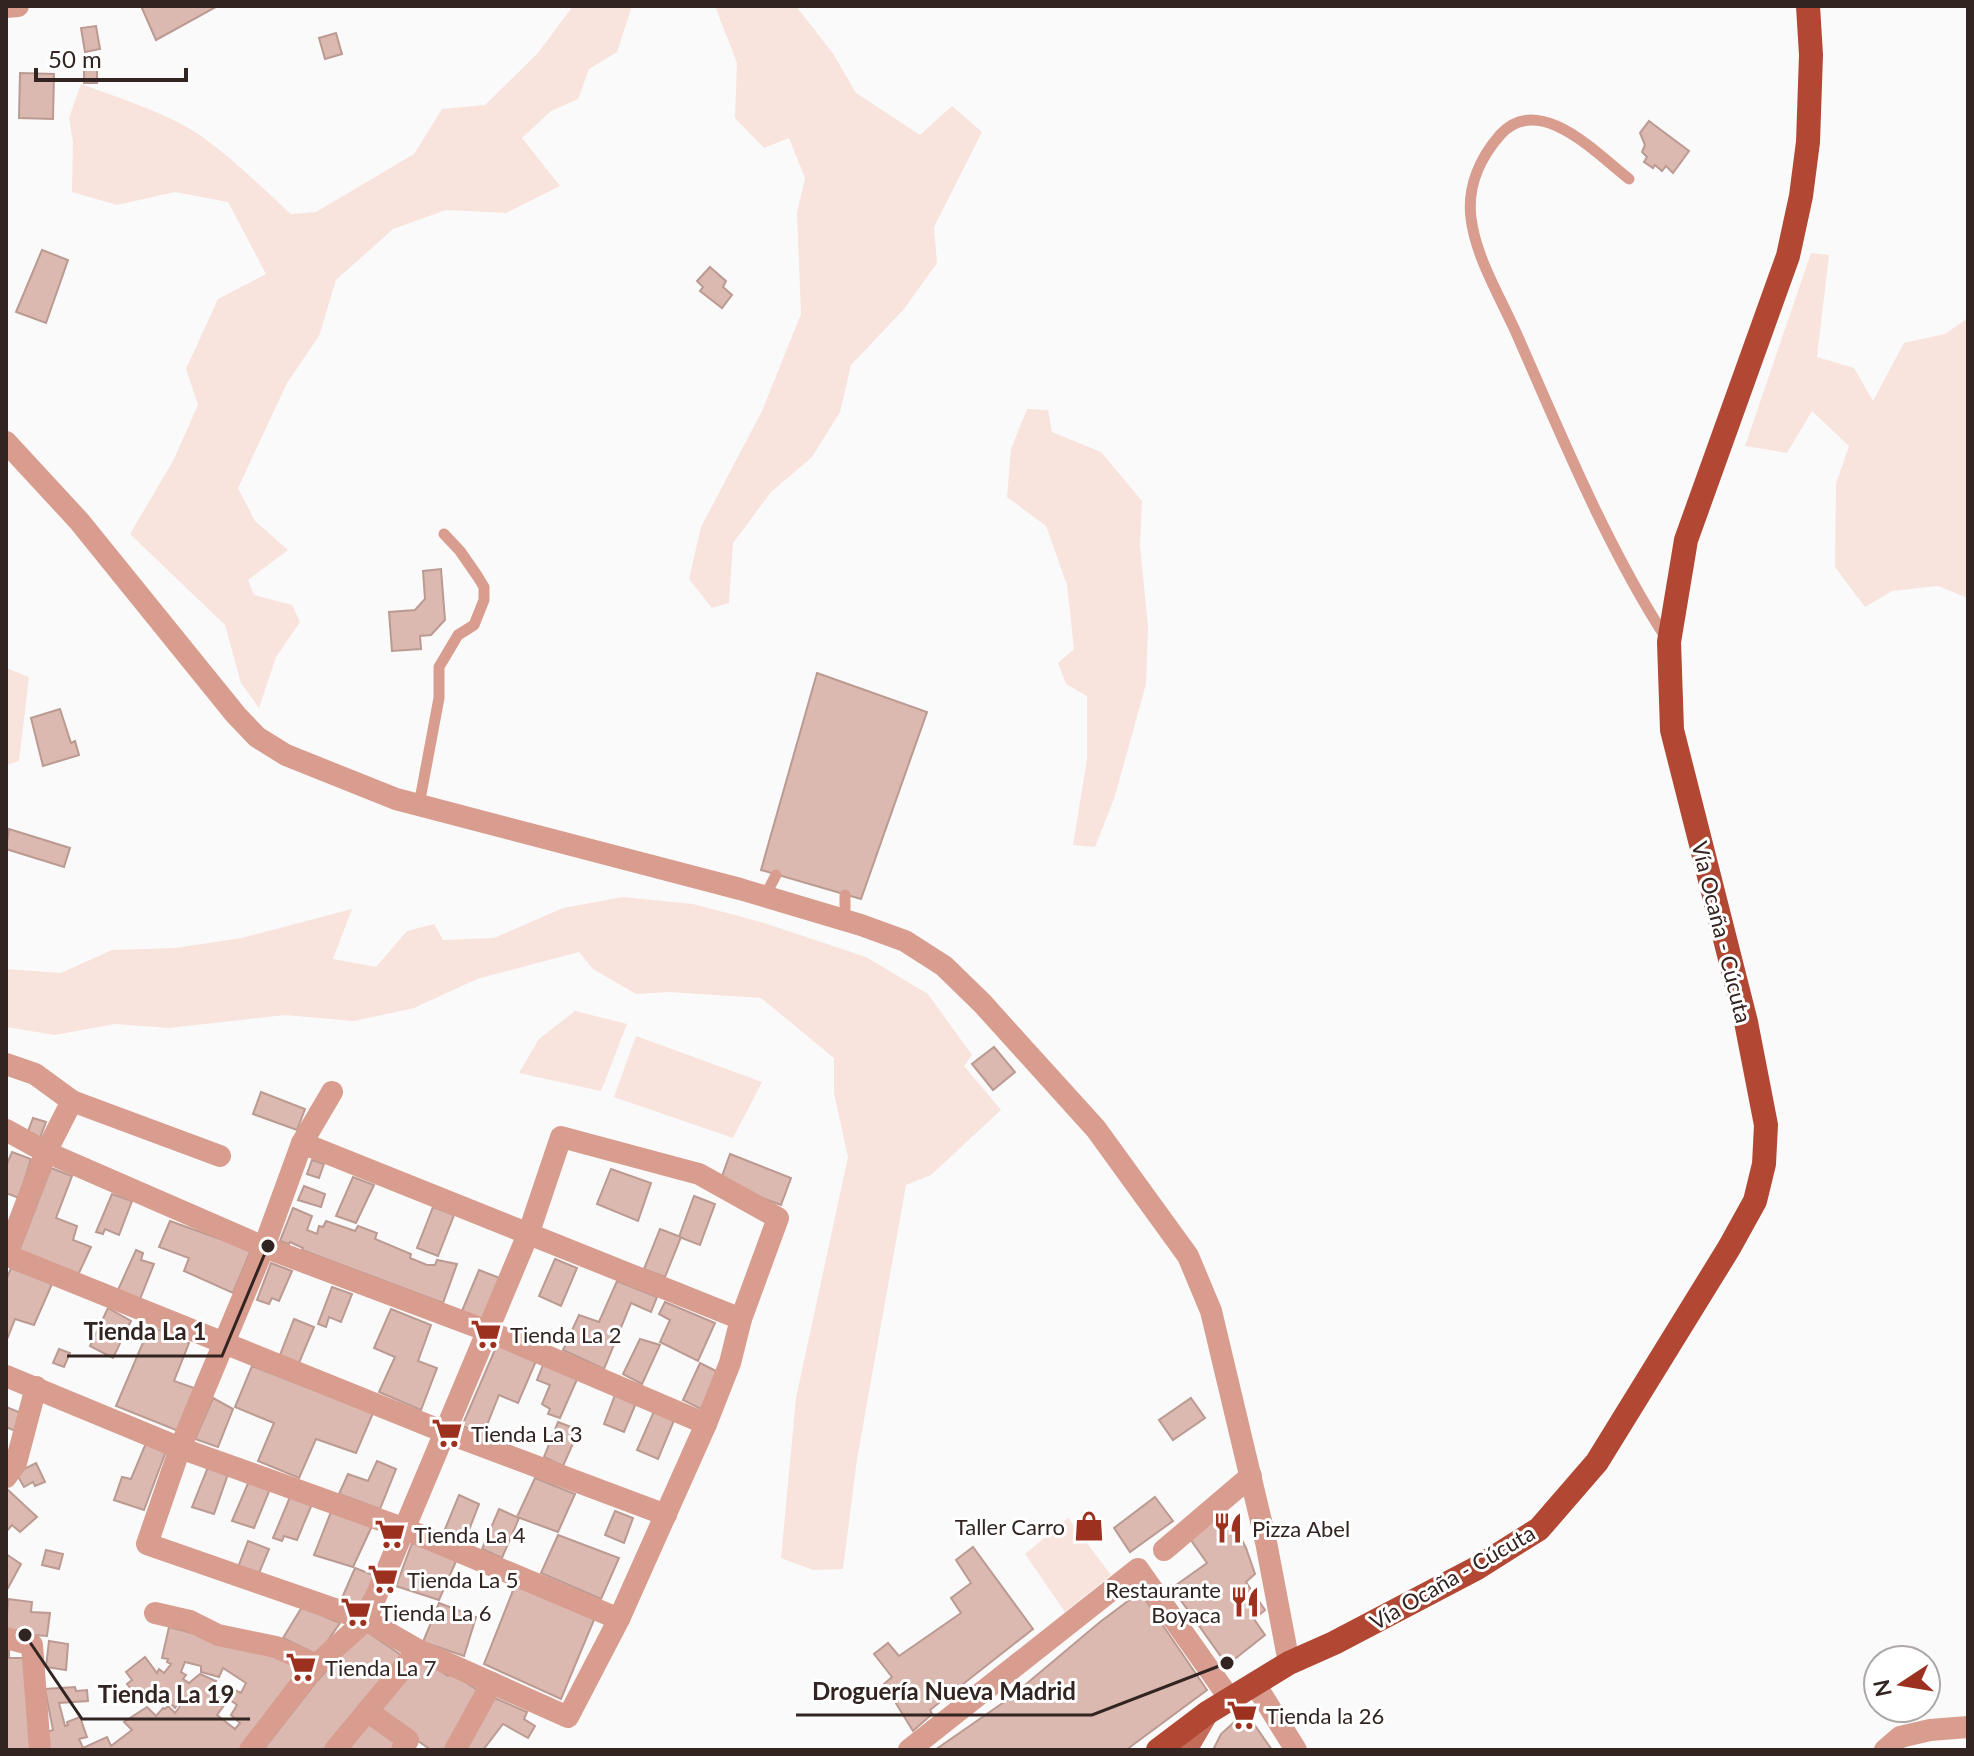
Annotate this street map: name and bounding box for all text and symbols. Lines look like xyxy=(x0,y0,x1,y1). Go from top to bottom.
scale bar xyxy=(36,32,186,82)
text: 50 m xyxy=(48,44,102,73)
street label: Vía Ocaña - Cúcuta xyxy=(1686,838,1758,1026)
callout: Tienda La 1 xyxy=(67,1308,222,1356)
text: Tienda La 1 xyxy=(84,1316,206,1345)
supermarket icon: Tienda La 2 xyxy=(469,1317,503,1351)
place label: Tienda La 2 xyxy=(510,1321,622,1348)
supermarket icon: Tienda La 3 xyxy=(430,1416,464,1450)
place label: Tienda La 3 xyxy=(471,1420,583,1447)
shop icon: Taller Carro xyxy=(1072,1509,1106,1543)
restaurant icon: Pizza Abel xyxy=(1211,1511,1245,1545)
place label: Taller Carro xyxy=(955,1513,1065,1540)
place label: Pizza Abel xyxy=(1252,1515,1350,1542)
supermarket icon: Tienda La 4 xyxy=(373,1517,407,1551)
street label: Vía Ocaña - Cúcuta xyxy=(1365,1519,1539,1635)
place label: Tienda La 4 xyxy=(414,1521,526,1548)
supermarket icon: Tienda La 5 xyxy=(366,1562,400,1596)
place label: Tienda La 5 xyxy=(407,1566,519,1593)
place label: Restaurante Boyaca xyxy=(1105,1576,1221,1628)
restaurant icon: Restaurante Boyaca xyxy=(1228,1585,1262,1619)
supermarket icon: Tienda La 6 xyxy=(339,1595,373,1629)
place label: Tienda La 6 xyxy=(380,1599,492,1626)
north arrow xyxy=(1862,1644,1942,1724)
supermarket icon: Tienda La 7 xyxy=(284,1650,318,1684)
place label: Tienda La 7 xyxy=(325,1654,437,1681)
callout: Droguería Nueva Madrid xyxy=(796,1667,1092,1715)
callout: Tienda La 19 xyxy=(82,1671,250,1719)
text: Droguería Nueva Madrid xyxy=(812,1676,1076,1705)
text: N xyxy=(1867,1677,1897,1699)
text: Tienda La 19 xyxy=(98,1679,234,1708)
supermarket icon: Tienda la 26 xyxy=(1225,1698,1259,1732)
place label: Tienda la 26 xyxy=(1266,1702,1384,1729)

